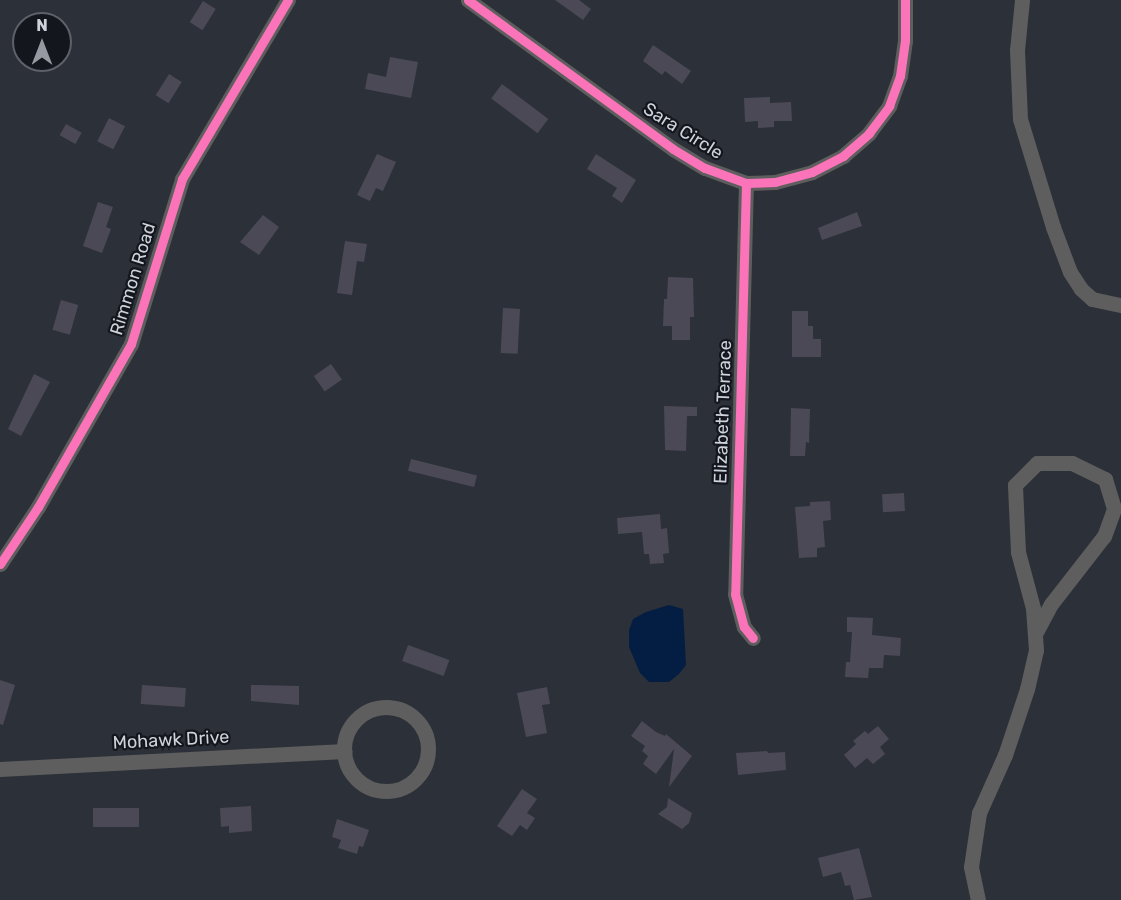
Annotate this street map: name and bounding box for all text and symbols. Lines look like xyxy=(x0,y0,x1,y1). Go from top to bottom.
north arrow xyxy=(12,12,72,72)
text: N xyxy=(36,16,48,35)
street label: Sara Circle xyxy=(639,98,727,164)
street label: Rimmon Road xyxy=(106,220,160,338)
street label: Elizabeth Terrace xyxy=(710,340,736,484)
street label: Mohawk Drive xyxy=(112,726,230,754)

